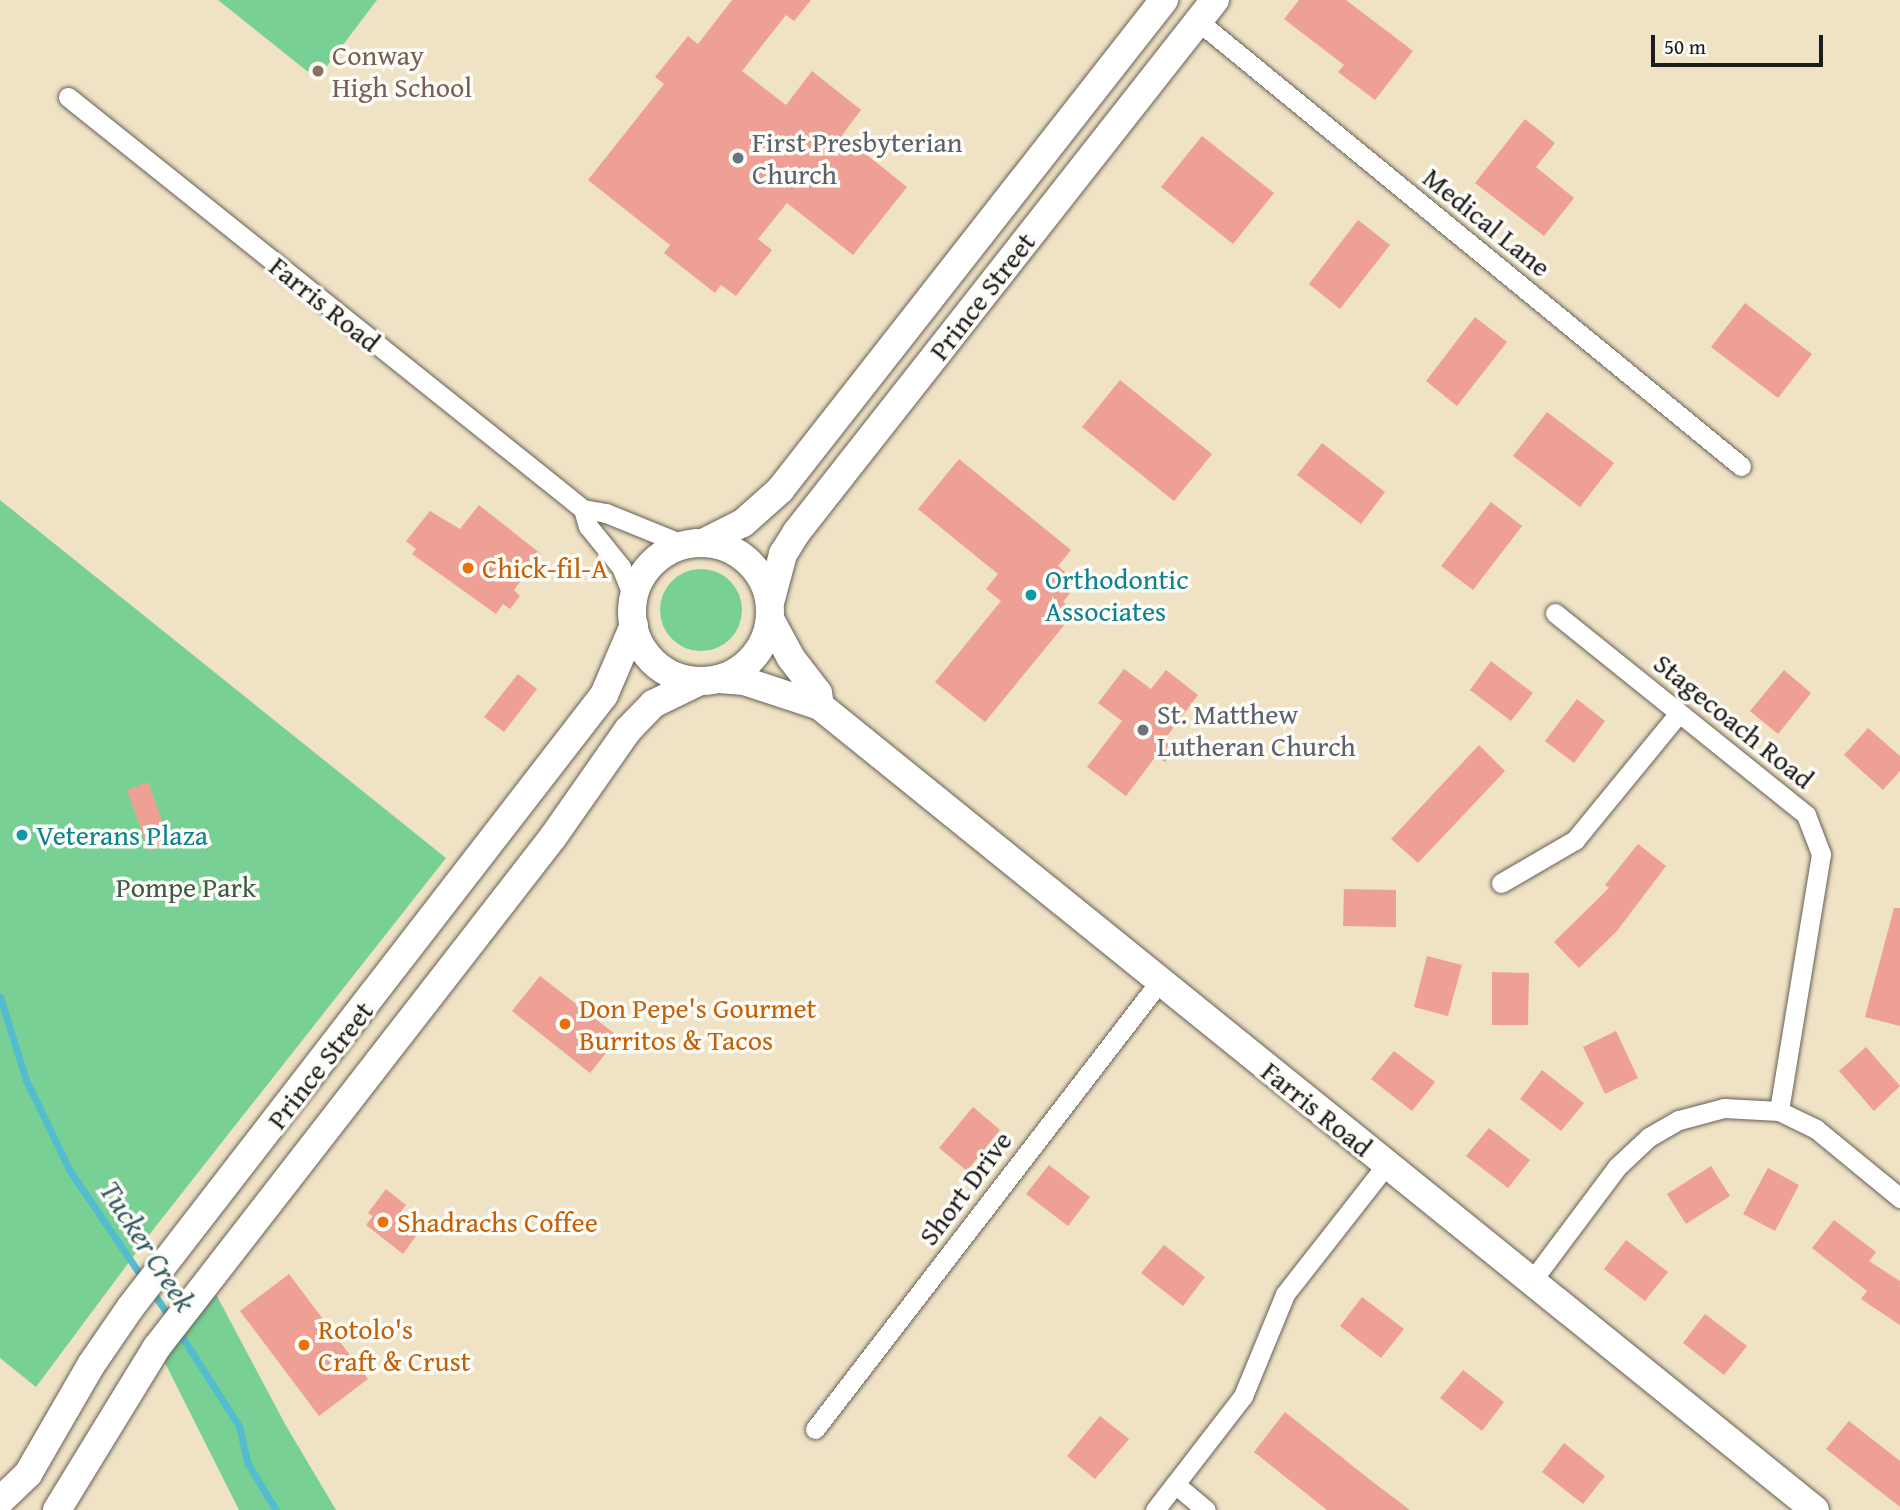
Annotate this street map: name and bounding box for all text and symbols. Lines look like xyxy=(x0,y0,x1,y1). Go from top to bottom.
scale bar xyxy=(1655,21,1826,65)
text: 50 m xyxy=(1664,31,1706,62)
place label: Conway High School xyxy=(332,38,472,104)
marker: Conway High School xyxy=(310,63,326,79)
place label: First Presbyterian Church xyxy=(752,125,962,191)
marker: First Presbyterian Church xyxy=(730,150,746,166)
street label: Medical Lane xyxy=(1416,160,1558,284)
street label: Prince Street xyxy=(922,225,1042,367)
street label: Farris Road xyxy=(263,249,387,359)
place label: Chick-fil-A xyxy=(482,551,608,585)
marker: Chick-fil-A xyxy=(460,560,476,576)
place label: Orthodontic Associates xyxy=(1045,562,1189,628)
marker: Orthodontic Associates xyxy=(1023,587,1039,603)
street label: Stagecoach Road xyxy=(1647,646,1821,796)
place label: St. Matthew Lutheran Church xyxy=(1157,697,1356,763)
marker: St. Matthew Lutheran Church xyxy=(1135,722,1151,738)
place label: Veterans Plaza xyxy=(36,818,208,852)
marker: Veterans Plaza xyxy=(14,827,30,843)
park label: Pompe Park xyxy=(116,870,256,904)
place label: Don Pepe's Gourmet Burritos & Tacos xyxy=(579,991,816,1057)
street label: Prince Street xyxy=(260,994,380,1136)
marker: Don Pepe's Gourmet Burritos & Tacos xyxy=(557,1016,573,1032)
street label: Farris Road xyxy=(1255,1054,1379,1164)
street label: Short Drive xyxy=(911,1124,1019,1252)
water label: Tucker Creek xyxy=(92,1174,204,1318)
place label: Shadrachs Coffee xyxy=(397,1205,598,1239)
marker: Shadrachs Coffee xyxy=(375,1214,391,1230)
place label: Rotolo's Craft & Crust xyxy=(318,1312,471,1378)
marker: Rotolo's Craft & Crust xyxy=(296,1337,312,1353)

